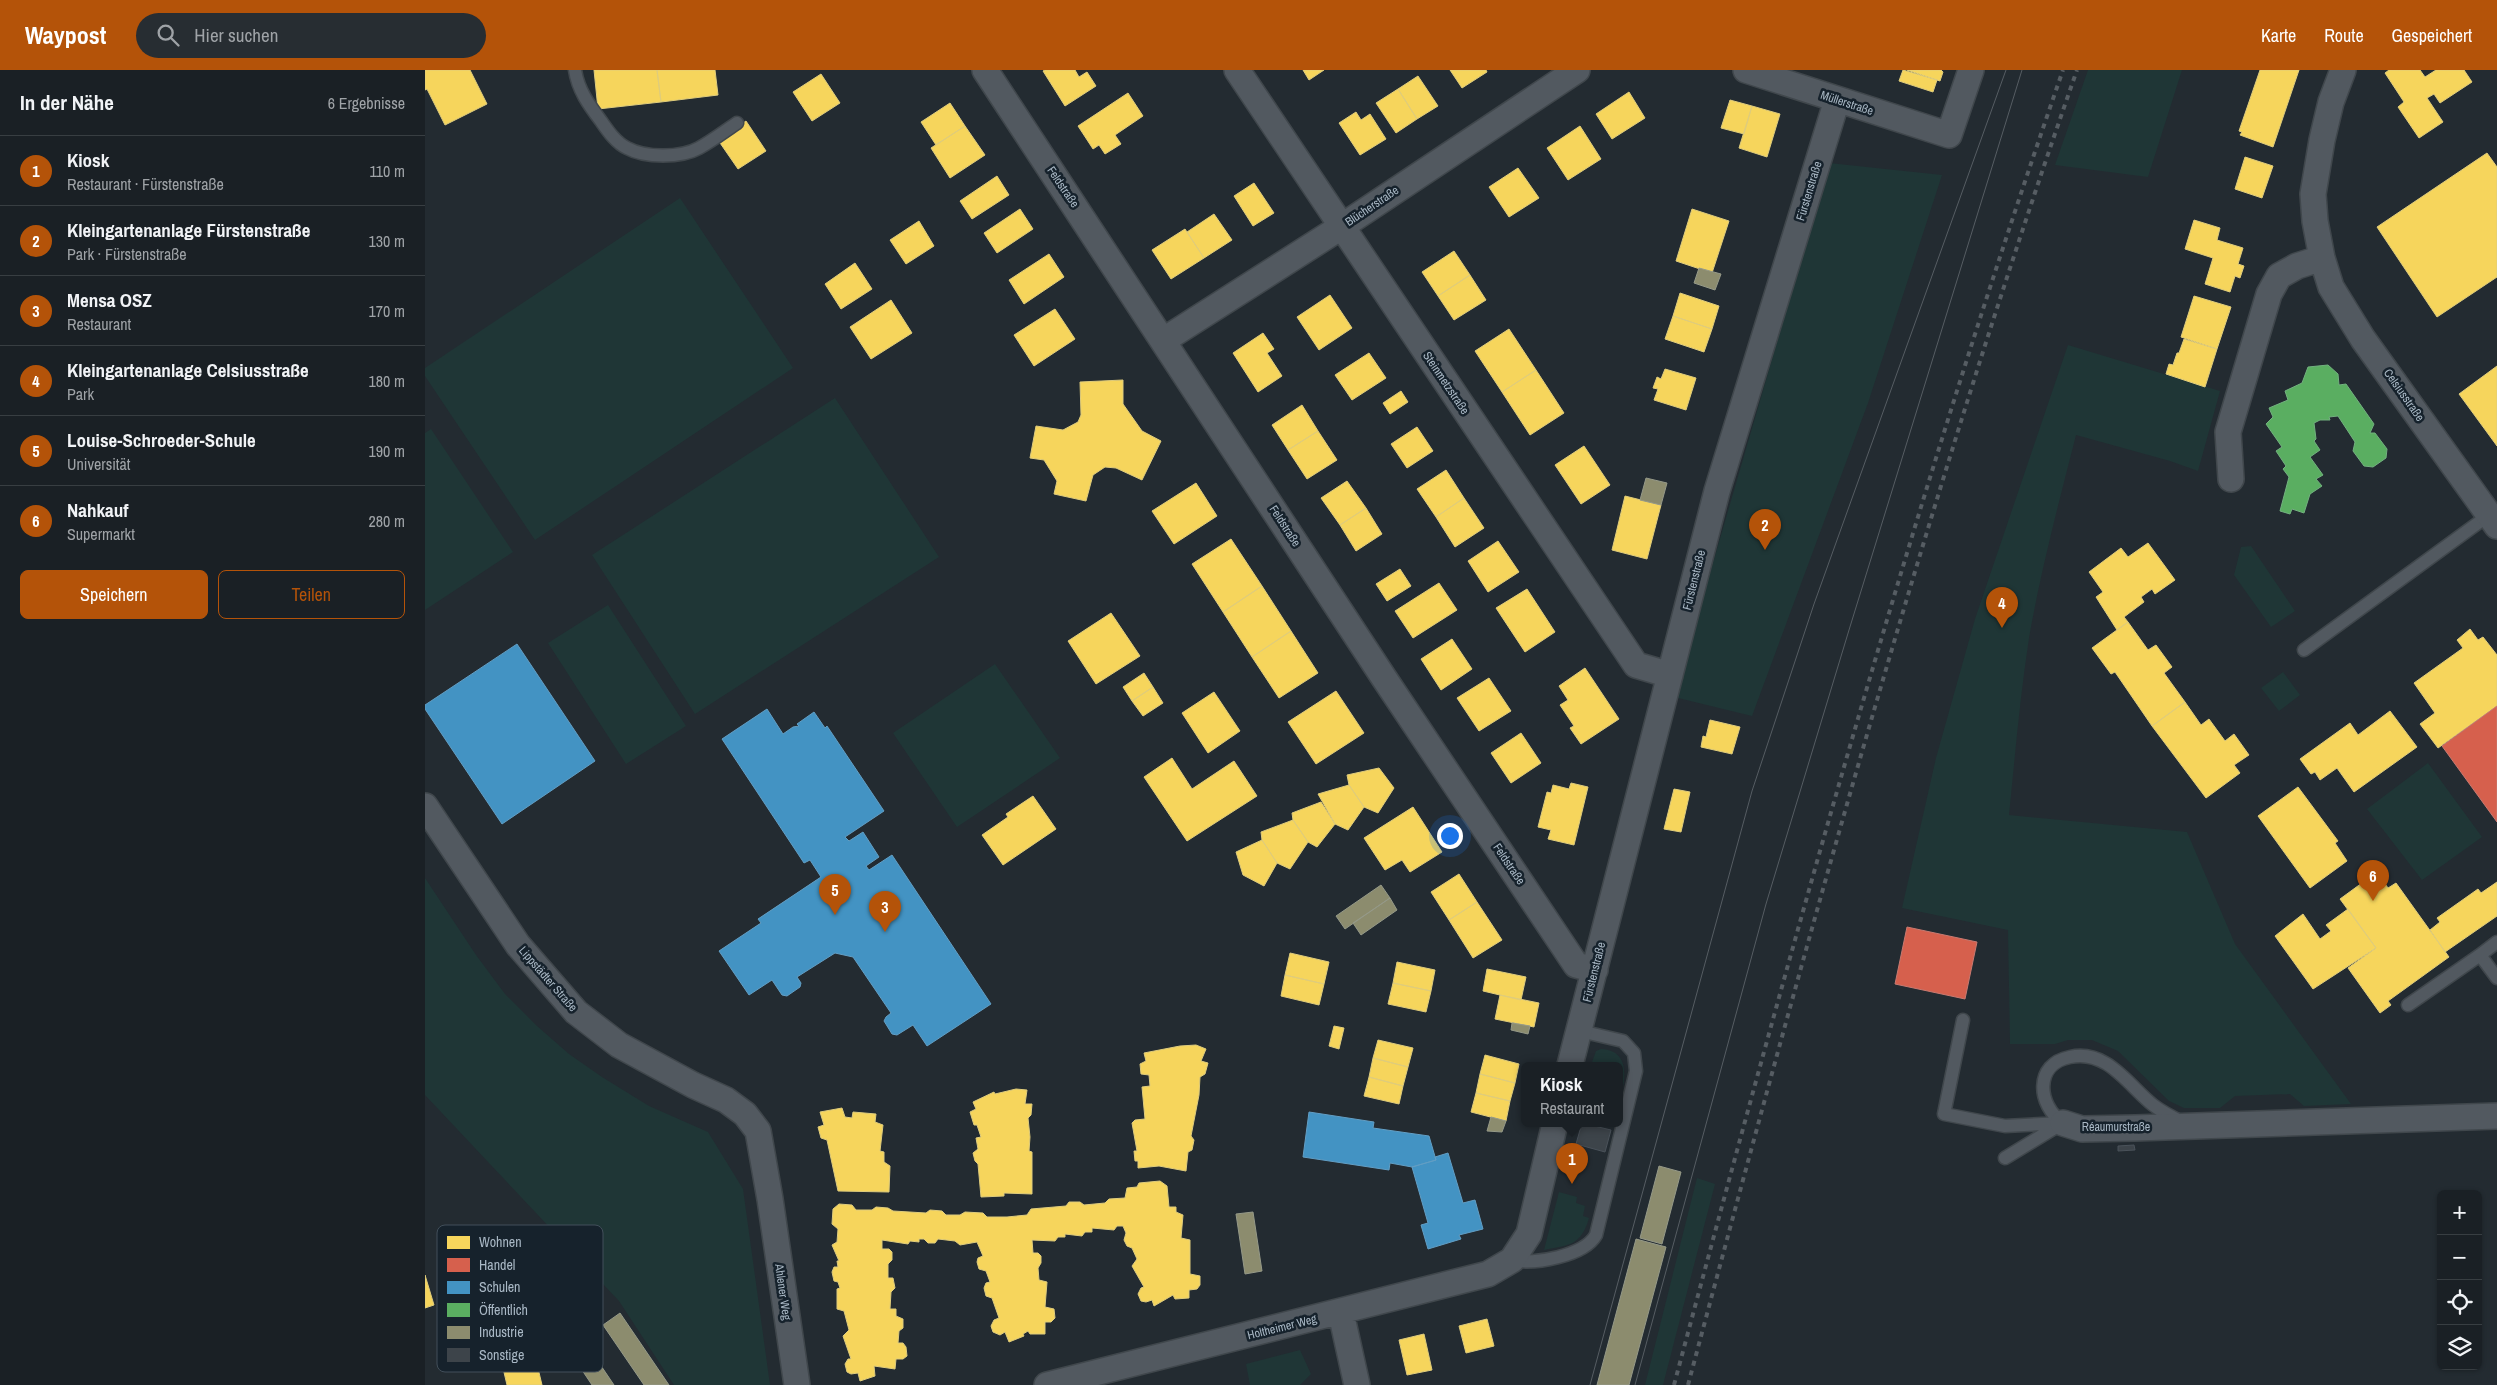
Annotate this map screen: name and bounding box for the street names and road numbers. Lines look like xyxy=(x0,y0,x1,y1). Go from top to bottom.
street label: Müllerstraße xyxy=(1819,87,1875,119)
street label: Fürstenstraße xyxy=(1792,159,1826,223)
street label: Feldstraße xyxy=(1043,163,1083,211)
street label: Blücherstraße xyxy=(1342,182,1402,230)
street label: Steinmetzstraße xyxy=(1419,349,1473,417)
street label: Celsiusstraße xyxy=(2380,366,2428,424)
street label: Feldstraße xyxy=(1266,502,1304,550)
street label: Fürstenstraße xyxy=(1679,548,1709,612)
street label: Feldstraße xyxy=(1489,840,1529,888)
street label: Fürstenstraße xyxy=(1579,940,1609,1004)
street label: Lippstädter Straße xyxy=(515,943,581,1015)
street label: Réaumurstraße xyxy=(2082,1119,2150,1135)
street label: Ahlener Weg xyxy=(771,1262,795,1322)
street label: Holtheimer Weg xyxy=(1246,1311,1319,1343)

